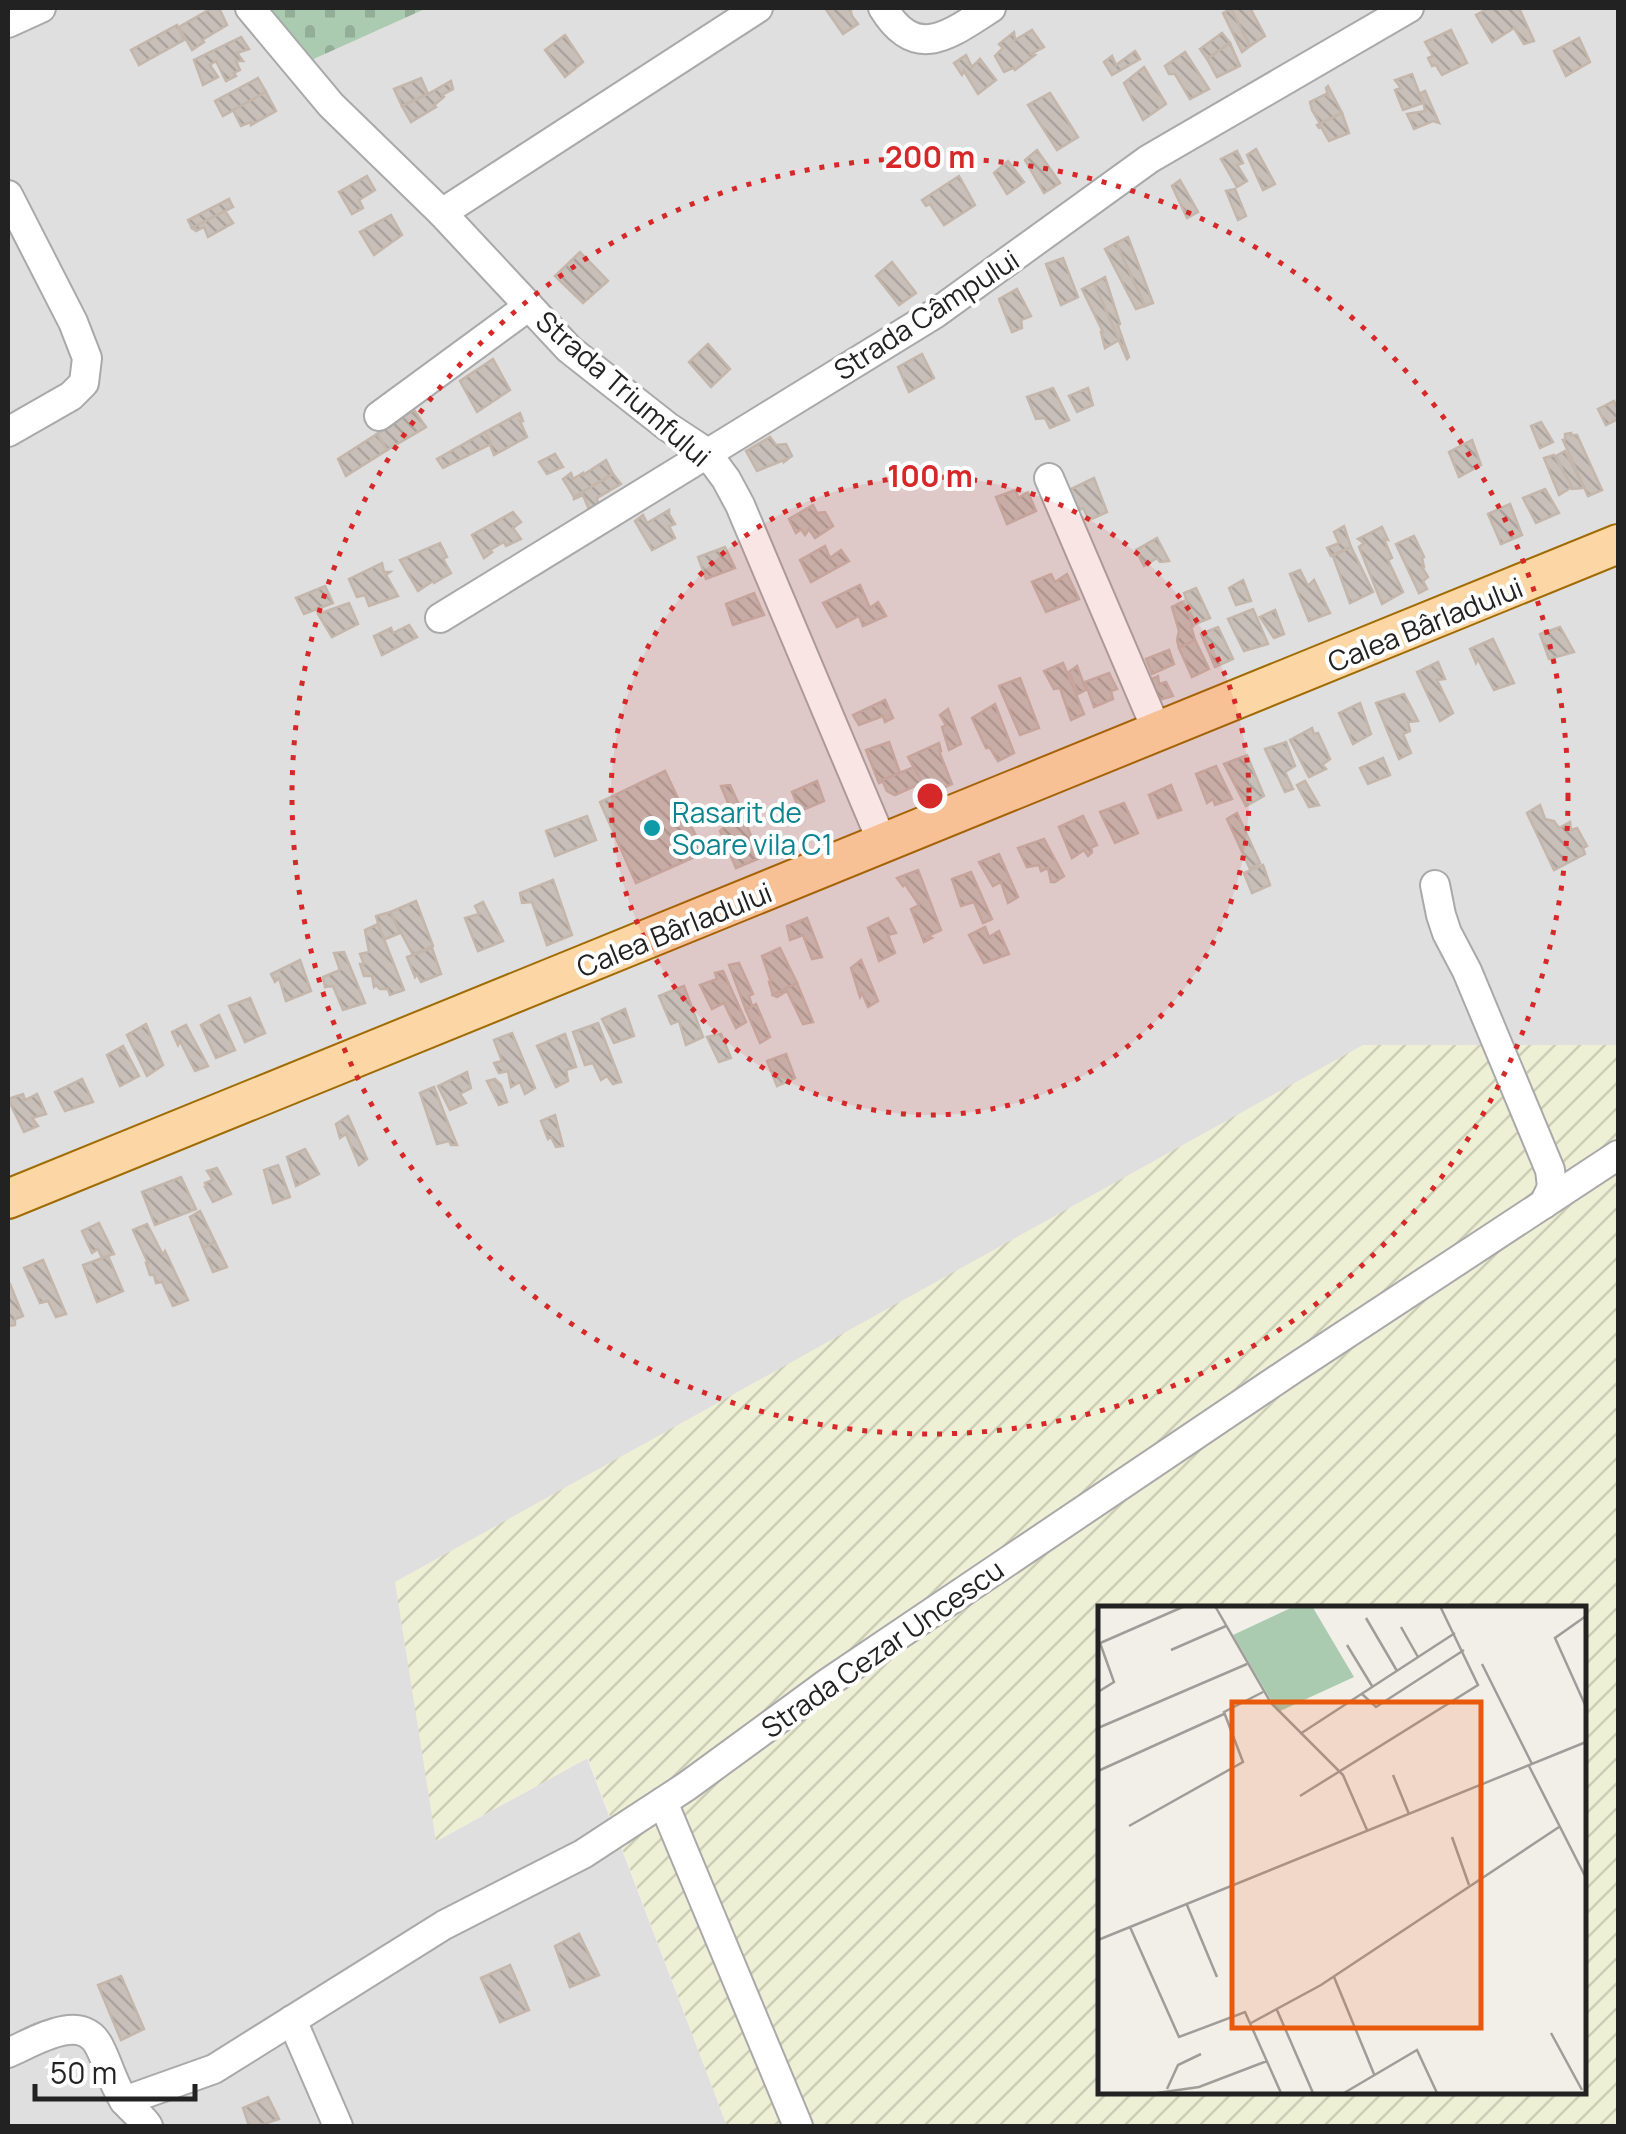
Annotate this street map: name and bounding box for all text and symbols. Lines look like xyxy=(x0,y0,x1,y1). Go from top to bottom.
text: 200 m xyxy=(885,136,975,177)
street label: Strada Câmpului xyxy=(826,240,1026,388)
street label: Strada Triumfului xyxy=(529,302,719,474)
text: 100 m xyxy=(887,455,973,496)
street label: Calea Bârladului xyxy=(1322,568,1528,680)
centre of rings xyxy=(912,778,948,814)
place label: Rasarit de Soare vila C1 xyxy=(672,793,833,863)
marker: Rasarit de Soare vila C1 xyxy=(641,817,663,839)
street label: Calea Bârladului xyxy=(571,873,777,985)
street label: Strada Cezar Uncescu xyxy=(753,1550,1011,1746)
inset map xyxy=(1098,1606,1586,2094)
scale bar xyxy=(35,2039,195,2101)
text: 50 m xyxy=(50,2052,117,2093)

